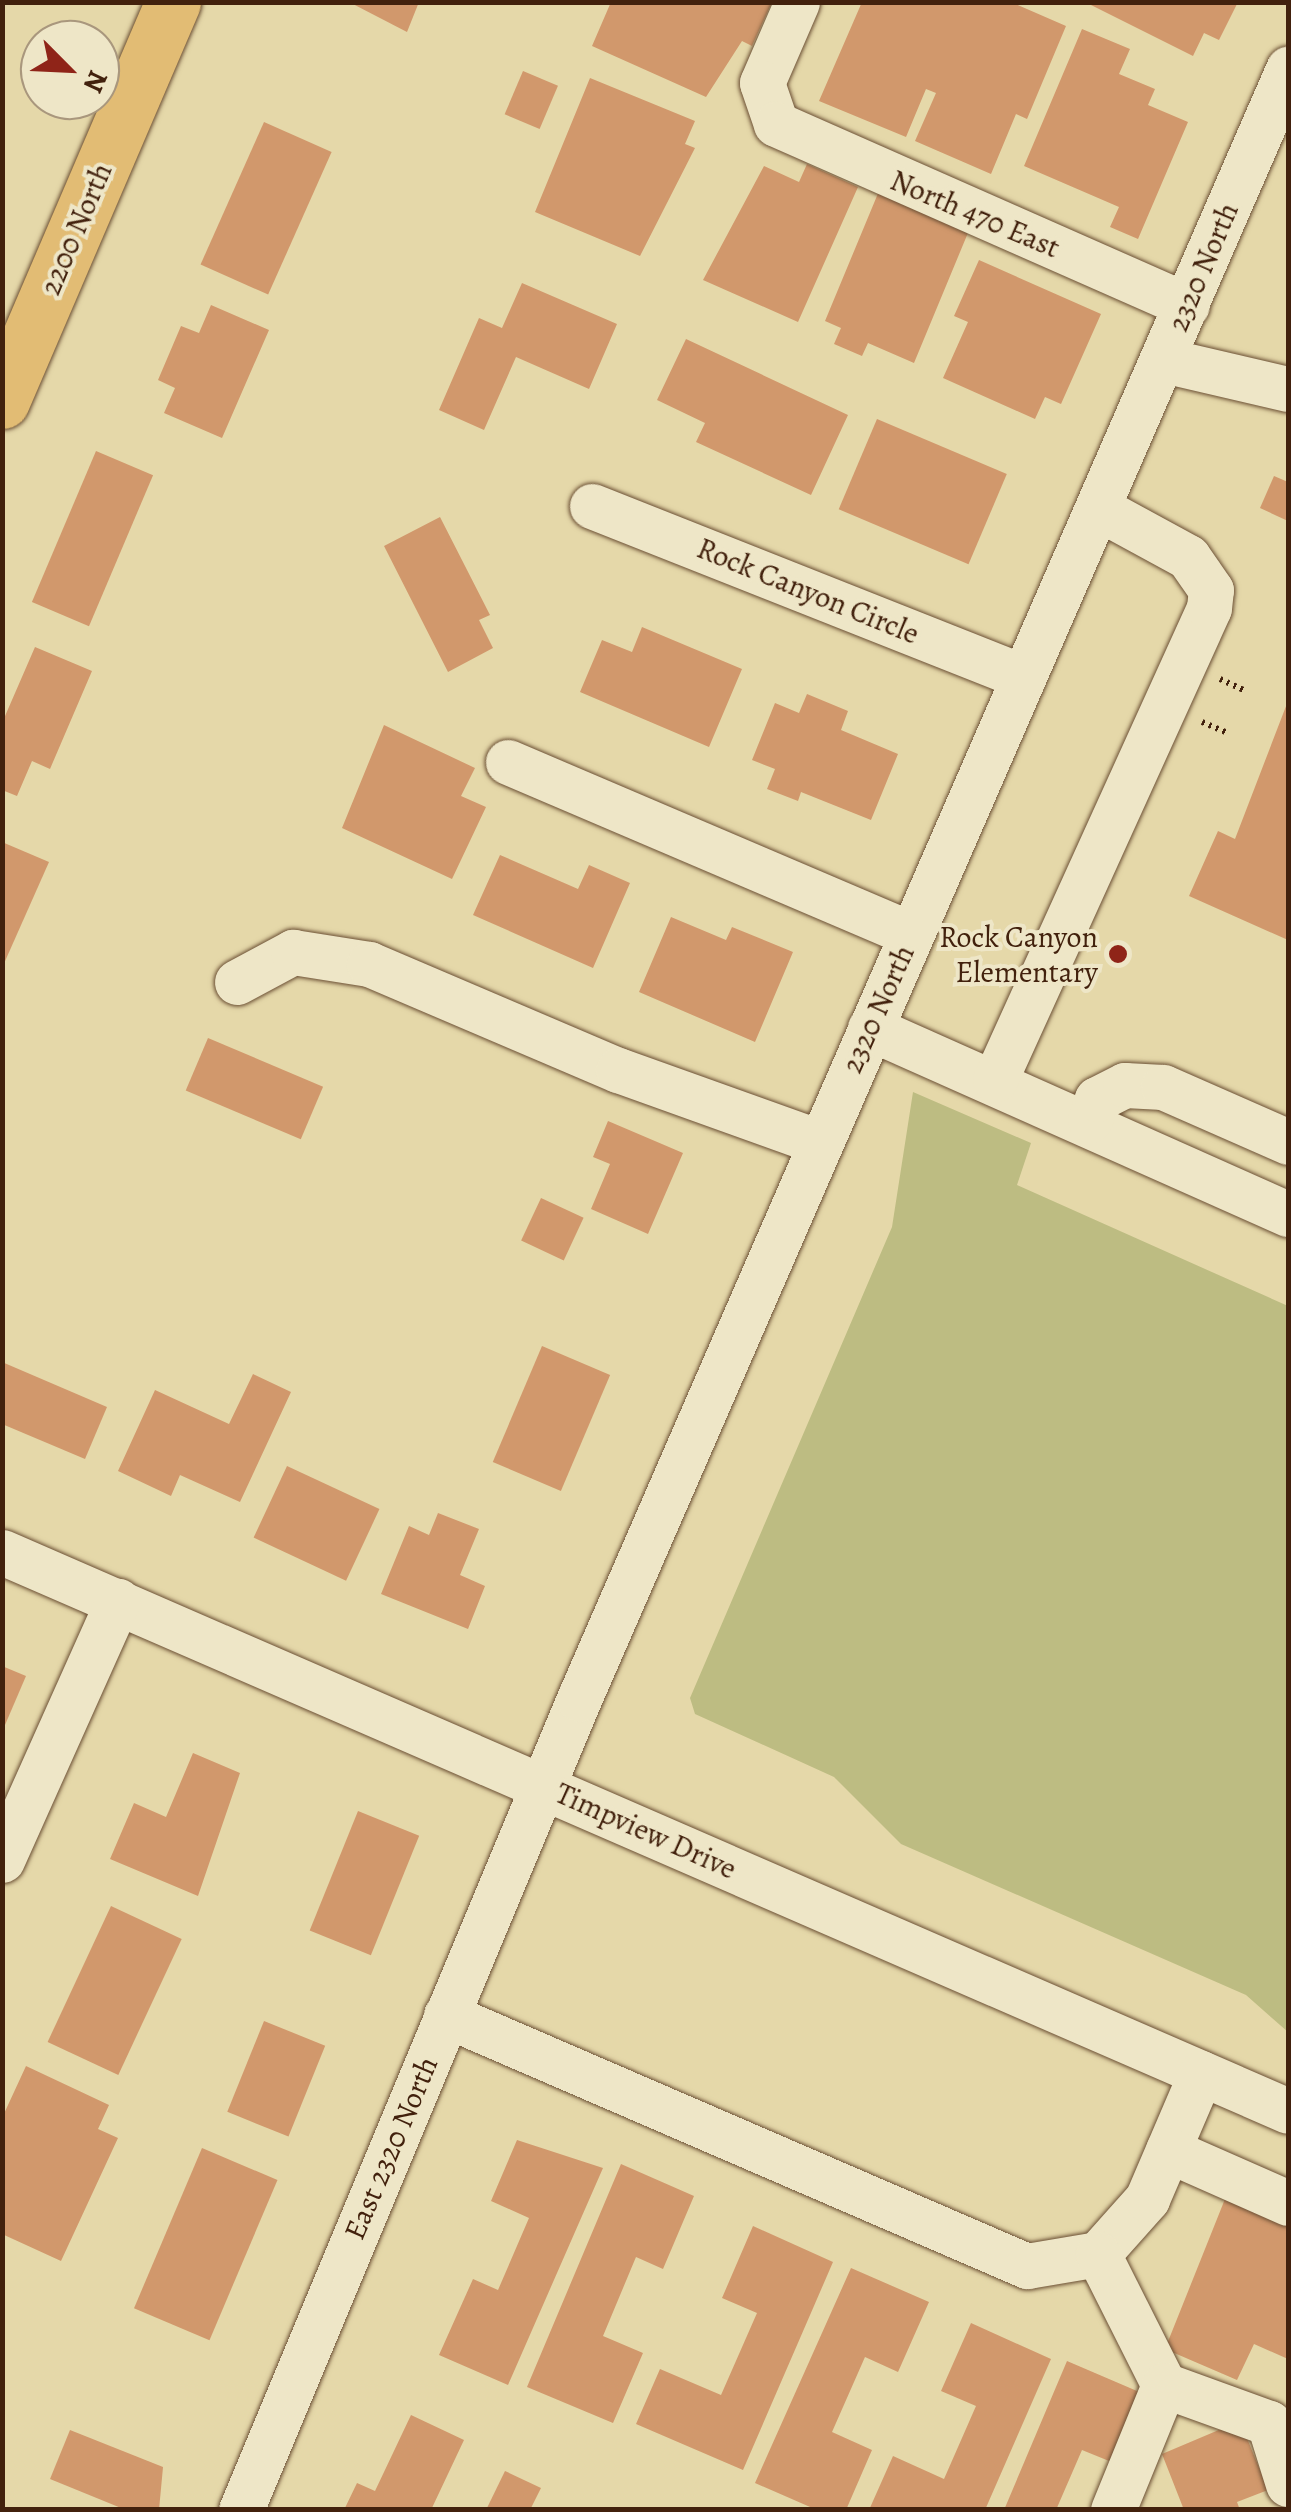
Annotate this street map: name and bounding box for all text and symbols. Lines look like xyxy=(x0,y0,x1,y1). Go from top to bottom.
north arrow xyxy=(20,20,120,120)
text: N xyxy=(74,64,117,98)
street label: 2200 North xyxy=(32,158,120,300)
street label: North 470 East xyxy=(885,162,1065,266)
street label: 2320 North xyxy=(1160,197,1246,337)
street label: Rock Canyon Circle xyxy=(692,530,924,652)
place label: Rock Canyon Elementary xyxy=(939,919,1098,990)
street label: 2320 North xyxy=(834,939,922,1079)
marker: Rock Canyon Elementary xyxy=(1107,943,1129,965)
street label: Timpview Drive xyxy=(550,1775,742,1887)
street label: East 2320 North xyxy=(336,2051,446,2245)

